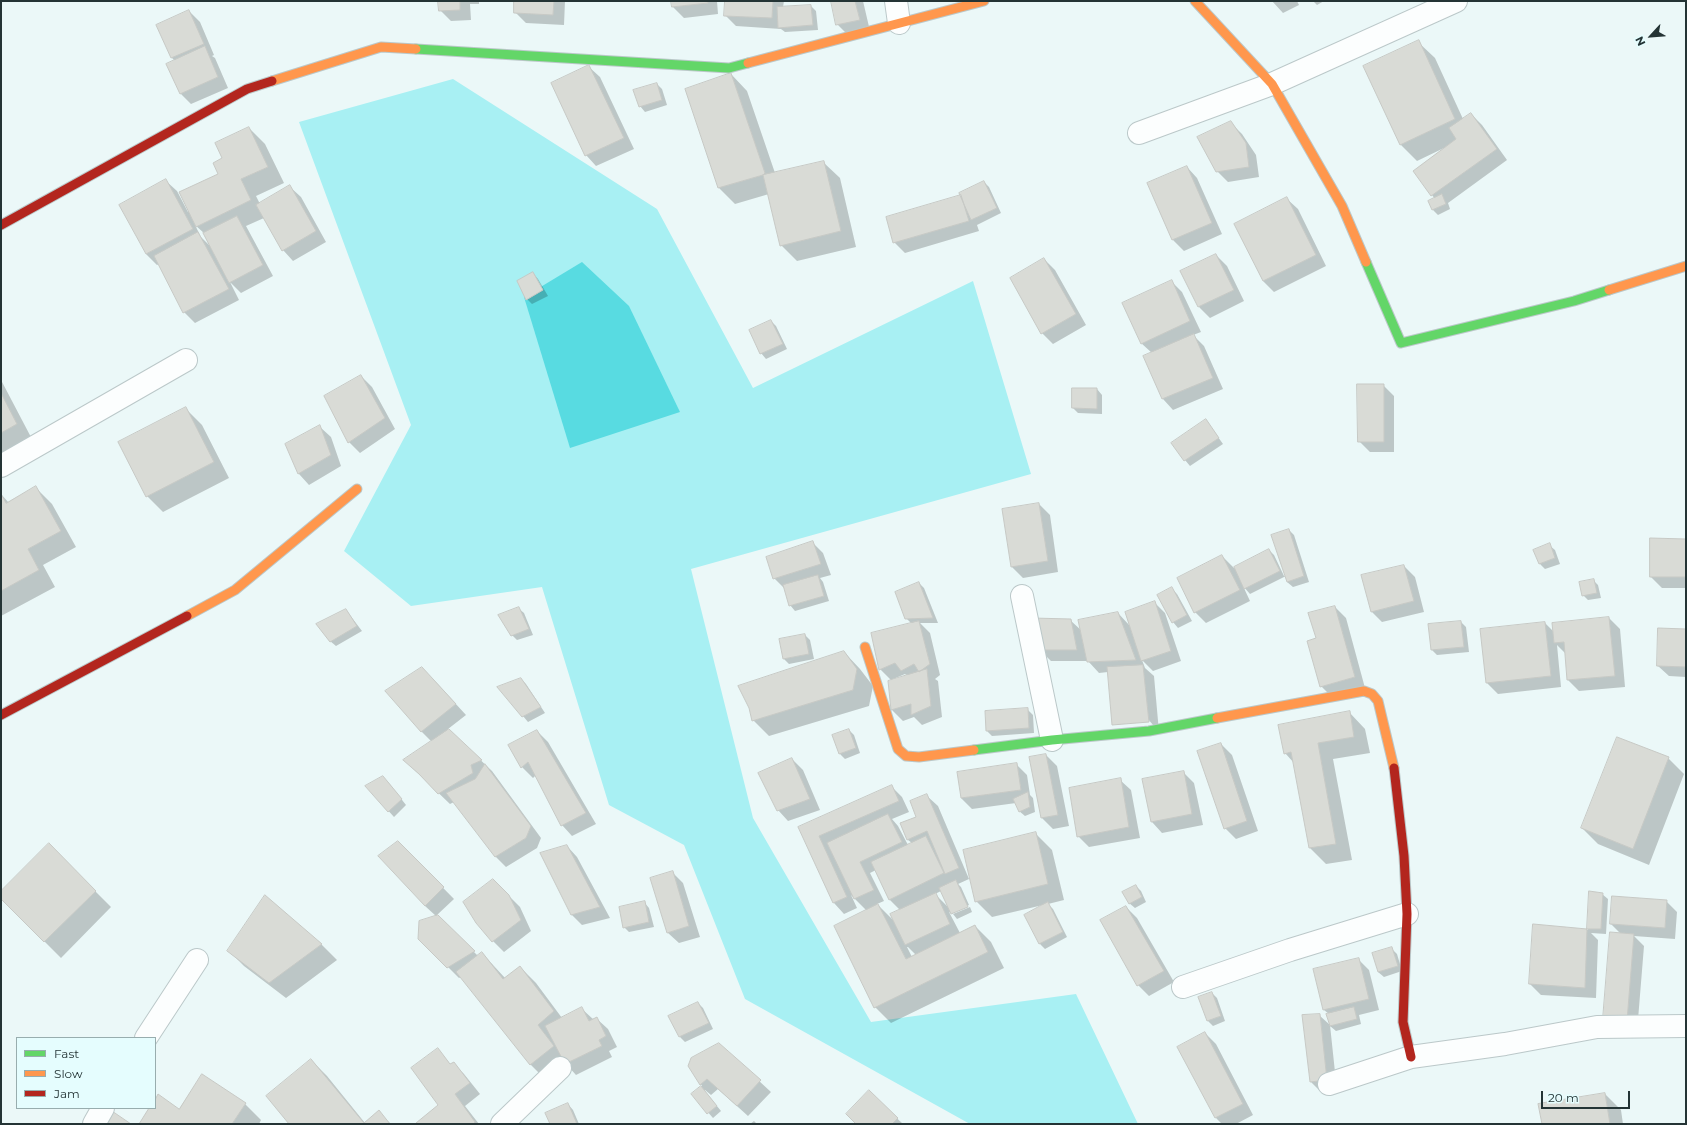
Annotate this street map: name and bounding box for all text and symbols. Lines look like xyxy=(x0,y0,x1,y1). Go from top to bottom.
north arrow xyxy=(1631,16,1671,56)
text: N xyxy=(1632,34,1648,48)
legend xyxy=(16,1037,156,1109)
text: Fast xyxy=(54,1046,79,1061)
text: Slow xyxy=(54,1066,83,1081)
scale bar xyxy=(1543,1083,1632,1109)
text: Jam xyxy=(54,1086,80,1101)
text: 20 m xyxy=(1548,1090,1579,1105)

